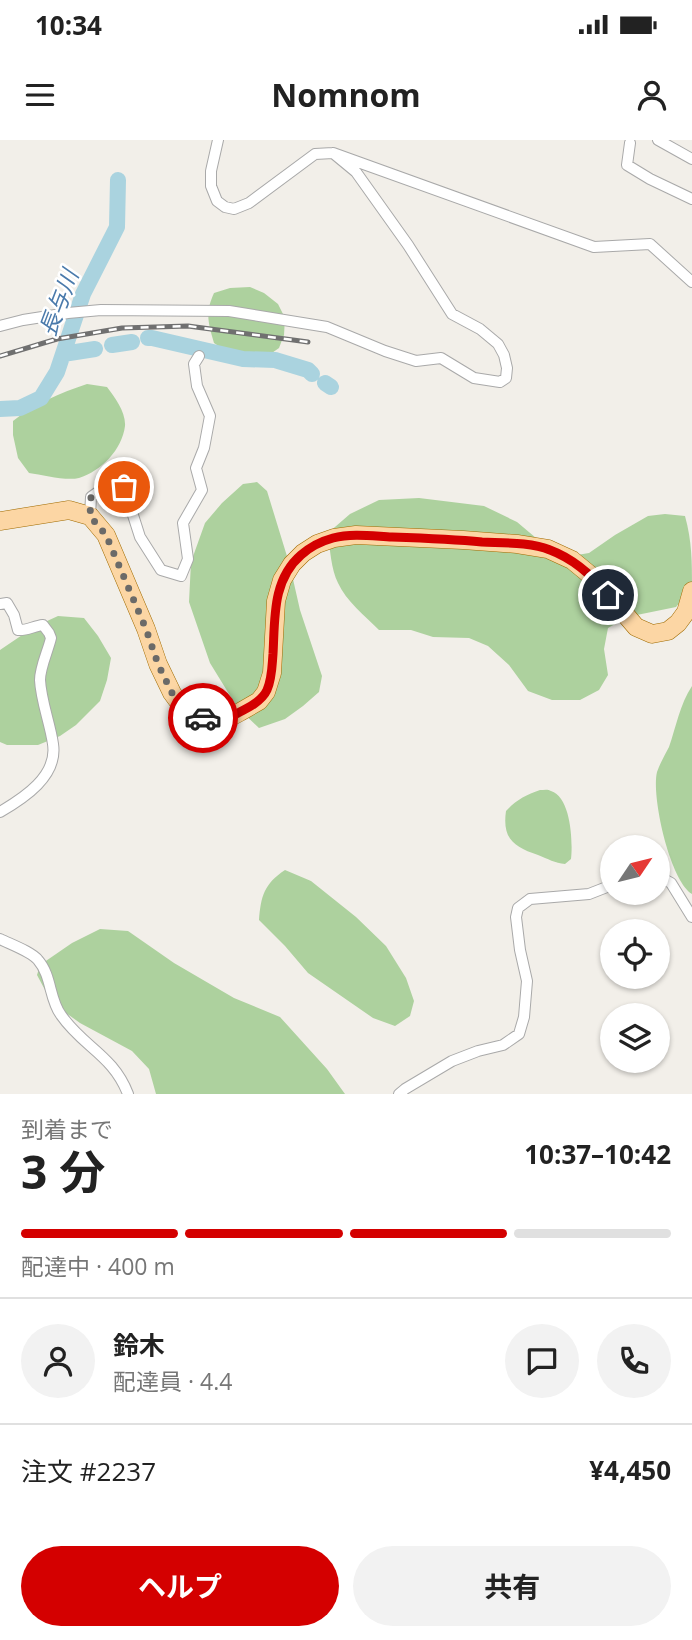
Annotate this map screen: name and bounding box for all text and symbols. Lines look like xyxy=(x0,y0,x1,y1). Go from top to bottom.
text: 10:34 xyxy=(35,7,102,43)
text: Nomnom xyxy=(271,73,421,116)
icon: menu xyxy=(21,76,59,114)
icon: person xyxy=(633,76,671,114)
water label: 長与川 xyxy=(31,262,86,341)
pin xyxy=(94,457,154,517)
icon: bag xyxy=(105,468,143,506)
pin xyxy=(578,565,638,625)
icon: home xyxy=(589,576,627,614)
courier xyxy=(168,683,238,753)
icon: car xyxy=(184,699,222,737)
north arrow xyxy=(600,835,670,905)
map controls xyxy=(600,835,670,1073)
button: locate xyxy=(600,919,670,989)
button: layers xyxy=(600,1003,670,1073)
text: 到着まで xyxy=(21,1113,113,1145)
text: 10:37–10:42 xyxy=(524,1136,671,1172)
text: 3 分 xyxy=(21,1140,105,1202)
text: 配達中 · 400 m xyxy=(21,1250,175,1282)
button: person xyxy=(21,1324,95,1398)
button: chat xyxy=(505,1324,579,1398)
button: phone xyxy=(597,1324,671,1398)
text: 鈴木 xyxy=(113,1327,165,1363)
text: 配達員 · 4.4 xyxy=(113,1365,232,1397)
text: ¥4,450 xyxy=(589,1452,671,1488)
text: 注文 #2237 xyxy=(21,1453,156,1489)
button: ヘルプ xyxy=(21,1546,339,1626)
button: 共有 xyxy=(353,1546,671,1626)

